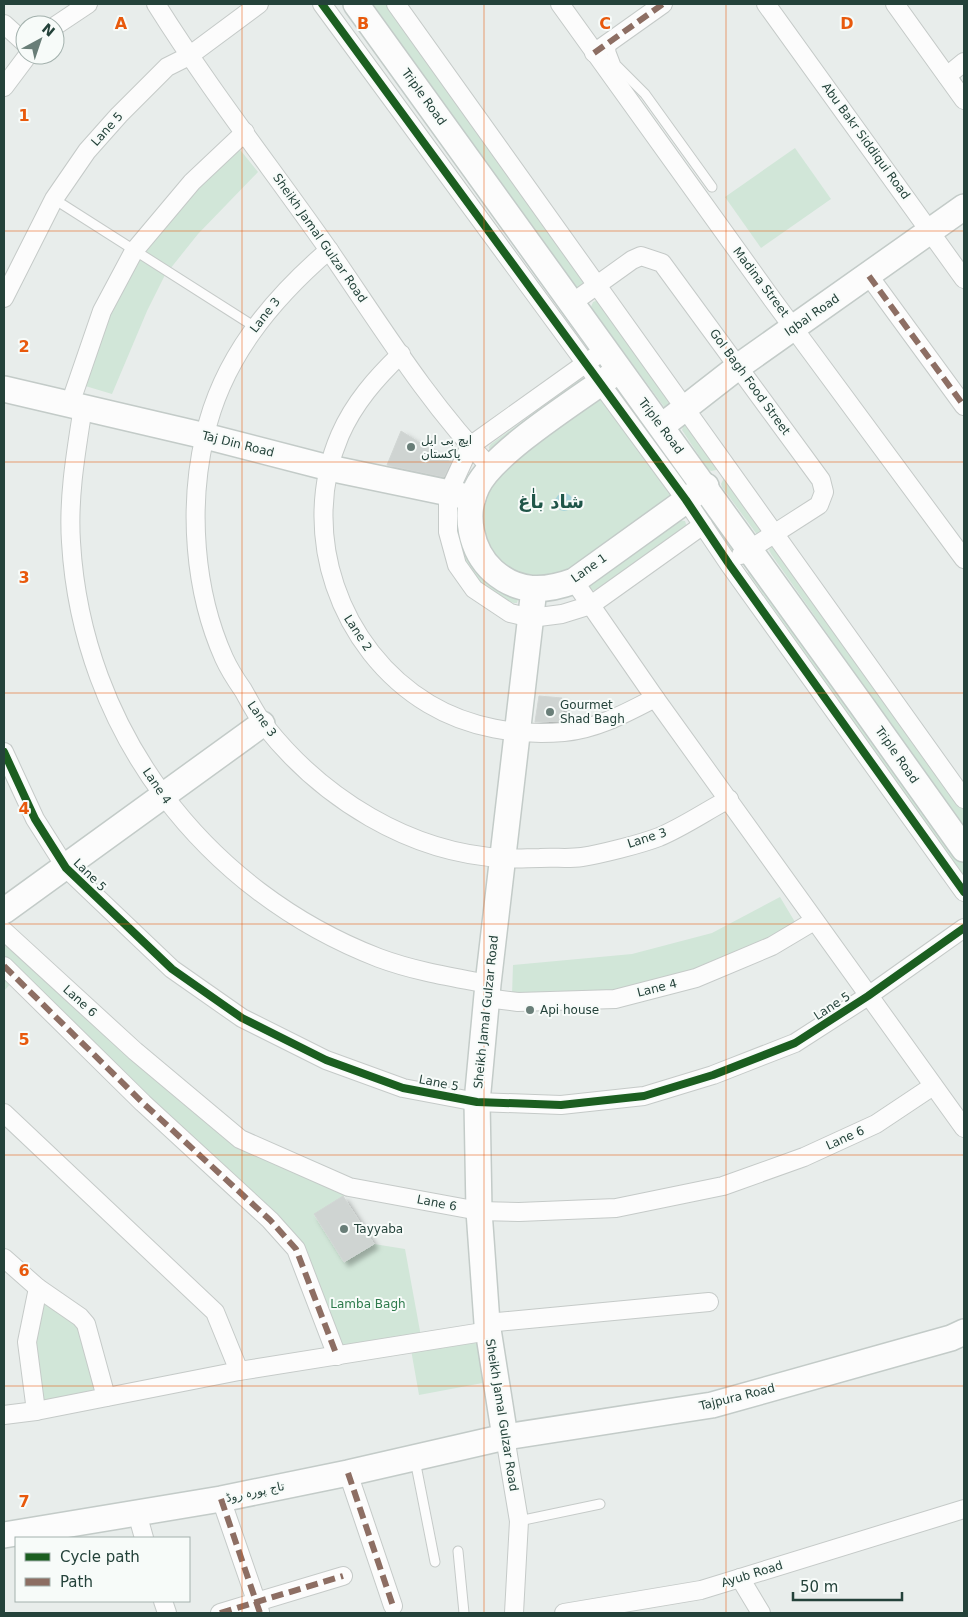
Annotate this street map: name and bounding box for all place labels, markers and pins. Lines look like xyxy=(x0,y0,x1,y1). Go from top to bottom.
place label: ایچ بی ایل پاکستان xyxy=(421,433,472,461)
marker: ایچ بی ایل پاکستان xyxy=(405,441,417,453)
place label: Gourmet Shad Bagh xyxy=(560,698,625,726)
marker: Gourmet Shad Bagh xyxy=(544,706,556,718)
place label: Api house xyxy=(540,1003,599,1017)
marker: Api house xyxy=(524,1004,536,1016)
place label: Tayyaba xyxy=(353,1222,403,1236)
marker: Tayyaba xyxy=(338,1223,350,1235)

